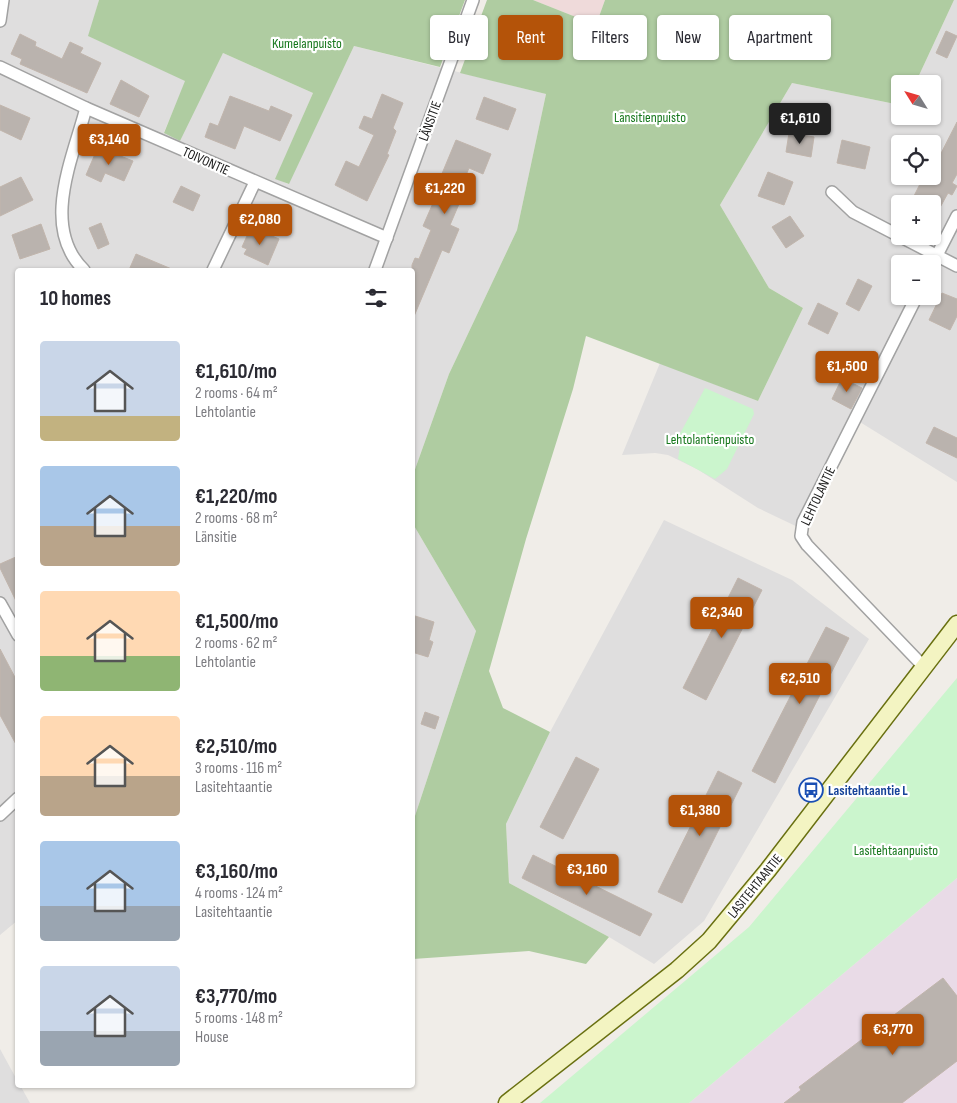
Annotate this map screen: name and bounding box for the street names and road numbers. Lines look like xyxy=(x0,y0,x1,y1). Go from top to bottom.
street label: LÄNSITIE xyxy=(415,98,445,143)
street label: TOIVONTIE xyxy=(180,143,232,179)
street label: LEHTOLANTIE xyxy=(797,464,839,528)
street label: LASITEHTAANTIE xyxy=(724,850,786,921)

